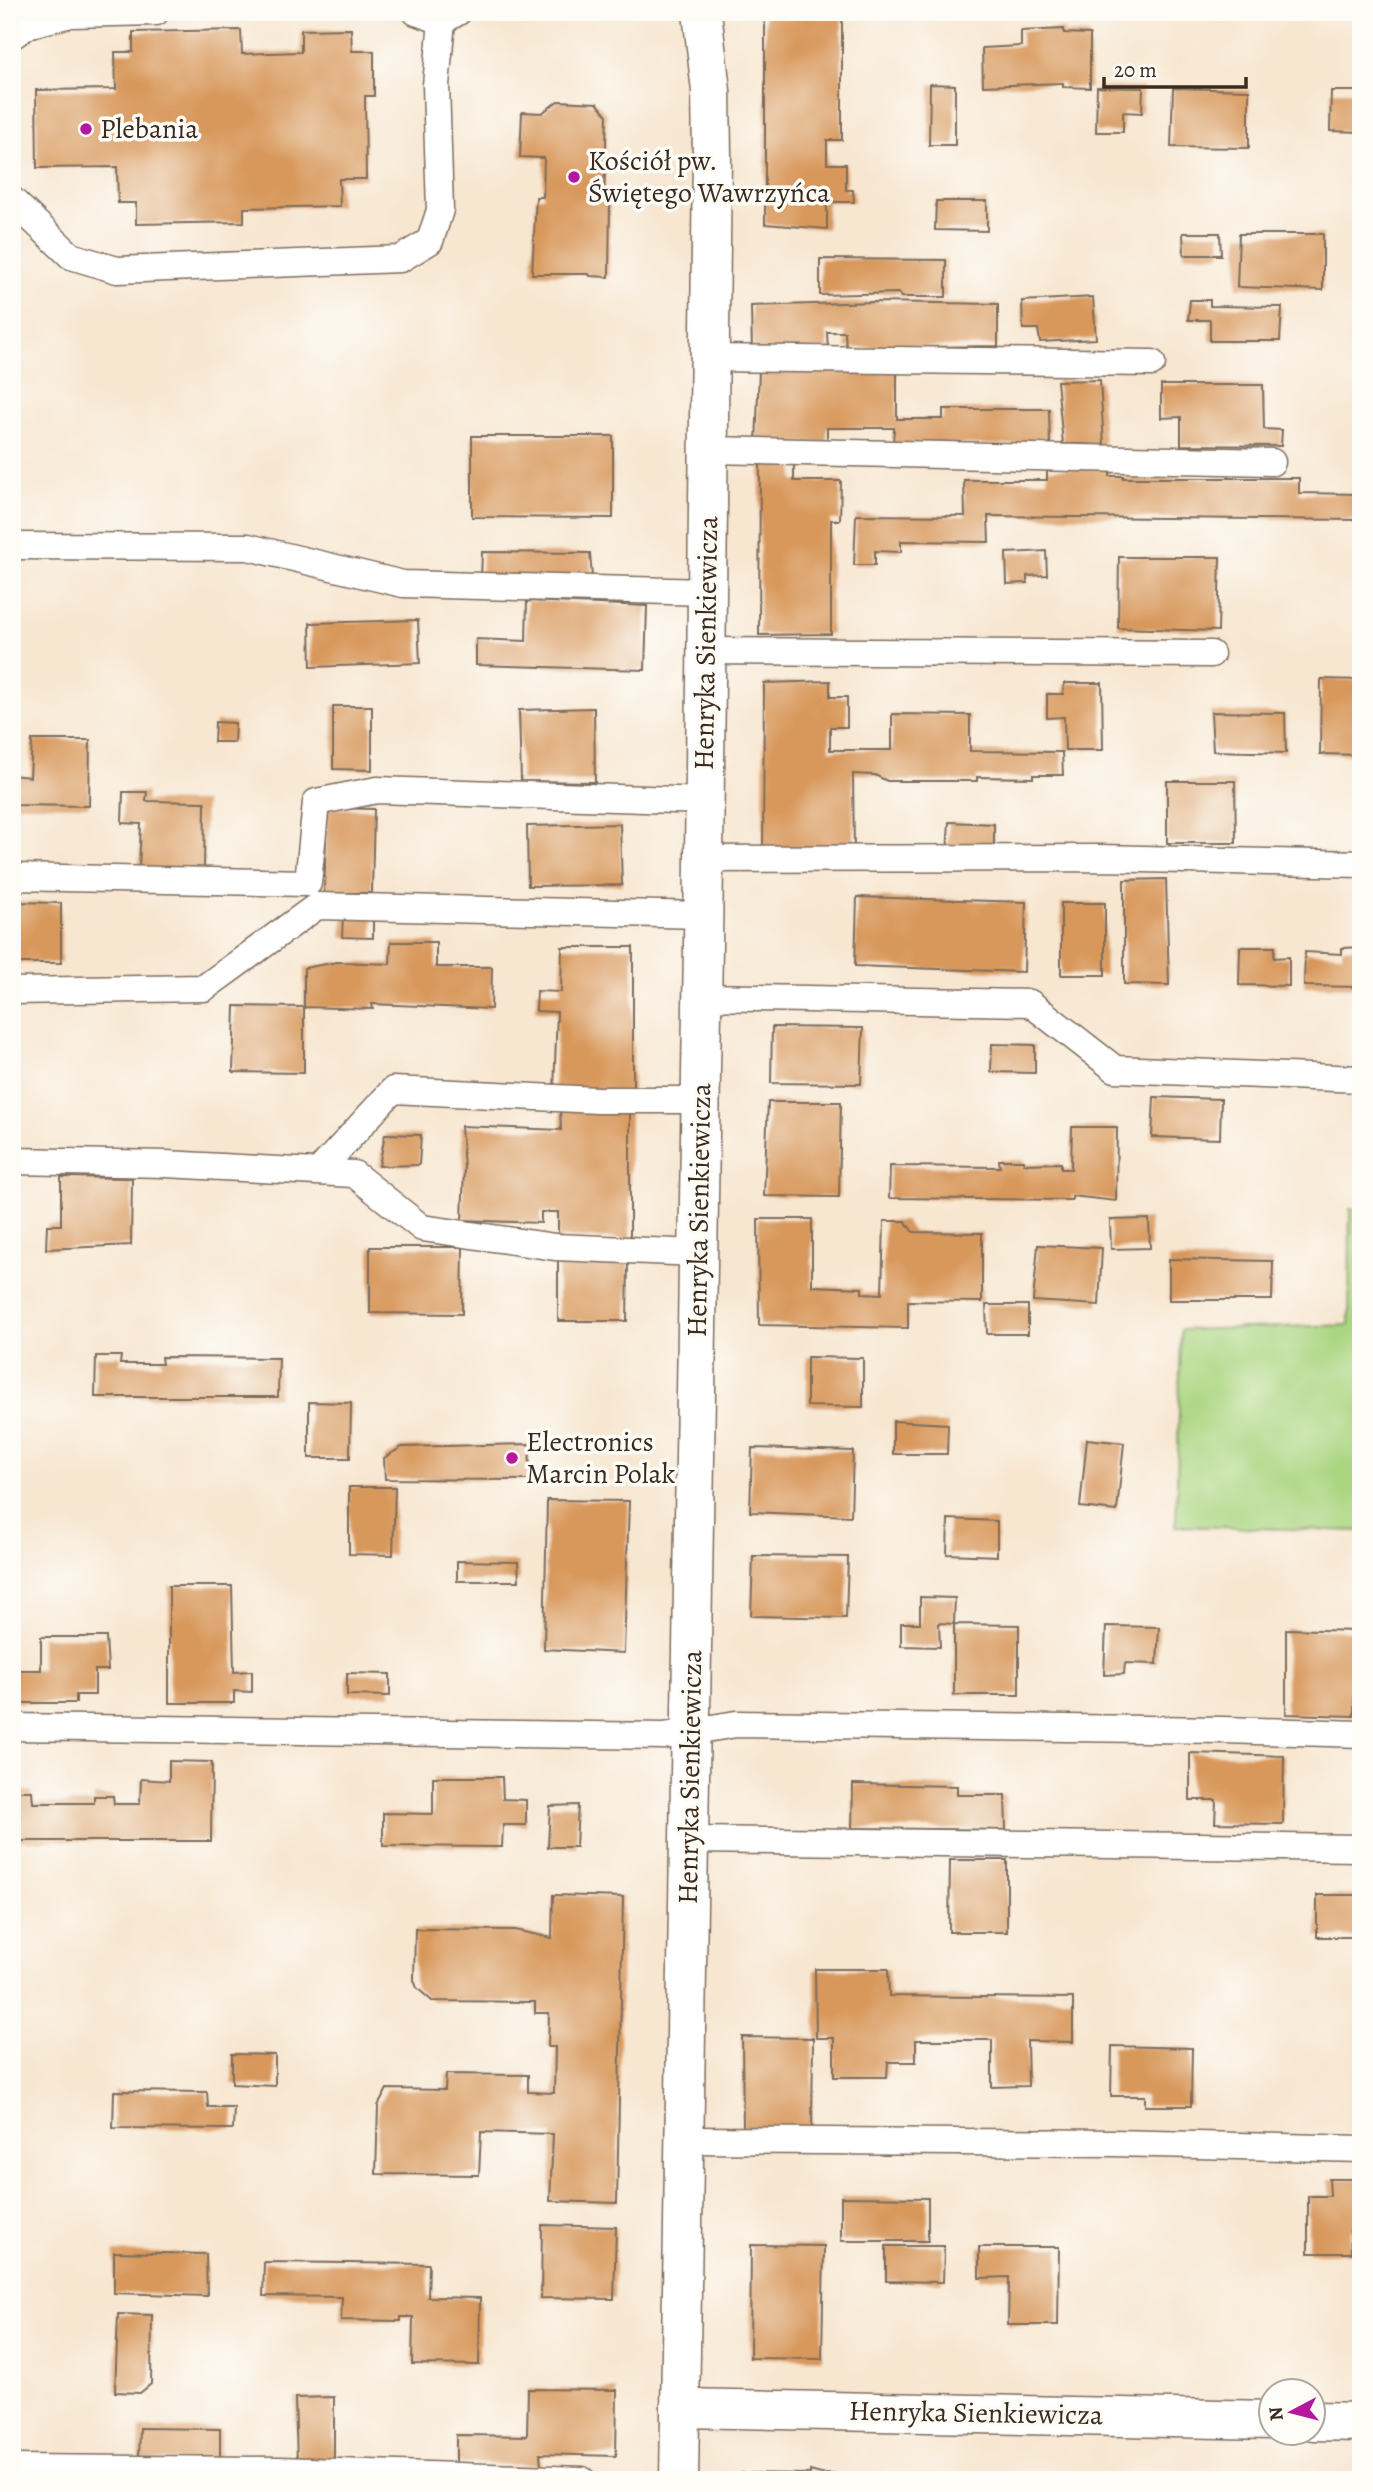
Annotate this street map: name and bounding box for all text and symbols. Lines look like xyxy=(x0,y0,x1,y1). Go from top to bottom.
scale bar xyxy=(1104,46,1245,90)
text: 20 m xyxy=(1114,56,1157,84)
place label: Plebania xyxy=(100,110,198,148)
marker: Plebania xyxy=(78,121,94,137)
place label: Kościół pw. Świętego Wawrzyńca xyxy=(588,142,830,212)
marker: Kościół pw. Świętego Wawrzyńca xyxy=(566,169,582,185)
street label: Henryka Sienkiewicza xyxy=(685,516,727,770)
street label: Henryka Sienkiewicza xyxy=(678,1083,720,1337)
place label: Electronics Marcin Polak xyxy=(526,1423,676,1493)
marker: Electronics Marcin Polak xyxy=(504,1450,520,1466)
street label: Henryka Sienkiewicza xyxy=(669,1650,711,1904)
north arrow xyxy=(1258,2376,1328,2446)
street label: Henryka Sienkiewicza xyxy=(849,2392,1103,2434)
text: N xyxy=(1262,2405,1290,2422)

